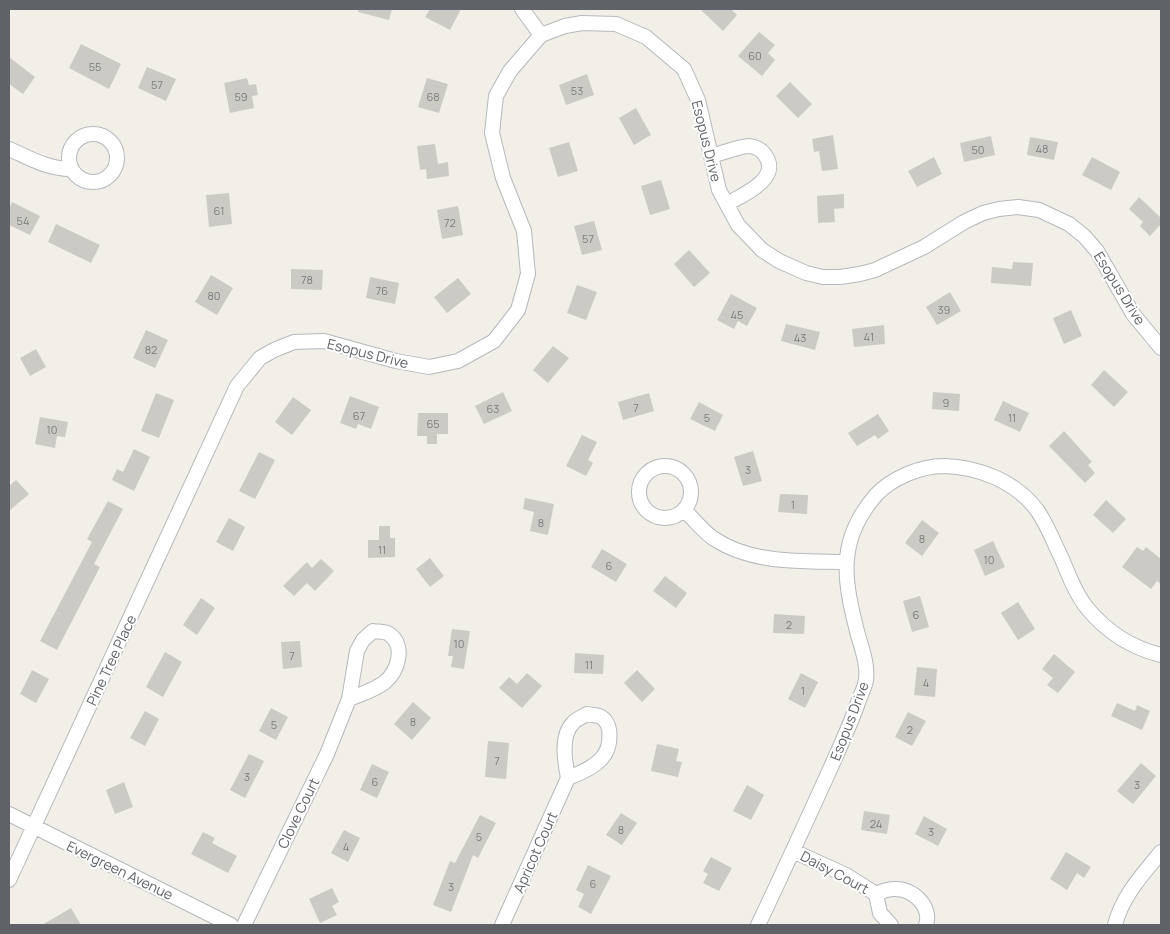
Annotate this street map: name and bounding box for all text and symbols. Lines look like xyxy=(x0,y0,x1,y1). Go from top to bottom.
house number: 60 xyxy=(748,48,762,63)
house number: 55 xyxy=(89,59,101,74)
house number: 57 xyxy=(151,77,163,92)
house number: 53 xyxy=(571,83,583,98)
house number: 59 xyxy=(234,89,248,104)
house number: 68 xyxy=(426,89,440,104)
street label: Esopus Drive xyxy=(688,98,726,184)
house number: 48 xyxy=(1036,141,1048,156)
house number: 50 xyxy=(971,142,985,157)
house number: 61 xyxy=(214,203,224,218)
house number: 54 xyxy=(17,213,29,228)
house number: 72 xyxy=(444,215,456,230)
house number: 57 xyxy=(582,231,594,246)
street label: Esopus Drive xyxy=(1090,248,1150,328)
house number: 78 xyxy=(301,272,313,287)
house number: 76 xyxy=(376,283,388,298)
house number: 80 xyxy=(207,288,221,303)
house number: 39 xyxy=(938,302,951,317)
house number: 45 xyxy=(731,307,743,322)
house number: 41 xyxy=(864,329,874,344)
house number: 43 xyxy=(794,330,806,345)
street label: Esopus Drive xyxy=(325,334,411,372)
house number: 82 xyxy=(145,342,157,357)
house number: 9 xyxy=(943,395,950,410)
house number: 7 xyxy=(633,400,639,415)
house number: 63 xyxy=(487,401,499,416)
house number: 67 xyxy=(353,408,365,423)
house number: 5 xyxy=(704,410,710,425)
house number: 11 xyxy=(1008,410,1016,425)
house number: 65 xyxy=(426,416,440,431)
house number: 10 xyxy=(46,422,58,437)
house number: 3 xyxy=(745,462,751,477)
house number: 1 xyxy=(791,497,795,512)
house number: 8 xyxy=(538,515,544,530)
house number: 8 xyxy=(919,531,925,546)
house number: 11 xyxy=(378,542,386,557)
house number: 10 xyxy=(983,552,995,567)
house number: 6 xyxy=(606,558,613,573)
house number: 6 xyxy=(913,607,920,622)
street label: Pine Tree Place xyxy=(82,612,140,708)
house number: 2 xyxy=(786,617,792,632)
house number: 10 xyxy=(453,636,465,651)
house number: 7 xyxy=(289,648,295,663)
house number: 11 xyxy=(585,657,593,672)
house number: 4 xyxy=(923,675,929,690)
street label: Esopus Drive xyxy=(825,679,873,763)
house number: 1 xyxy=(801,683,805,698)
house number: 8 xyxy=(410,714,416,729)
house number: 5 xyxy=(271,717,277,732)
house number: 2 xyxy=(907,722,913,737)
house number: 7 xyxy=(494,753,500,768)
house number: 3 xyxy=(244,769,250,784)
street label: Clove Court xyxy=(273,774,323,851)
house number: 6 xyxy=(372,774,379,789)
house number: 3 xyxy=(1134,777,1140,792)
street label: Apricot Court xyxy=(509,808,562,896)
house number: 24 xyxy=(870,816,882,831)
house number: 8 xyxy=(618,822,624,837)
house number: 3 xyxy=(928,824,934,839)
house number: 5 xyxy=(476,829,482,844)
street label: Evergreen Avenue xyxy=(64,836,176,904)
house number: 4 xyxy=(343,839,349,854)
street label: Daisy Court xyxy=(797,846,873,898)
house number: 6 xyxy=(590,876,597,891)
house number: 3 xyxy=(448,879,454,894)

